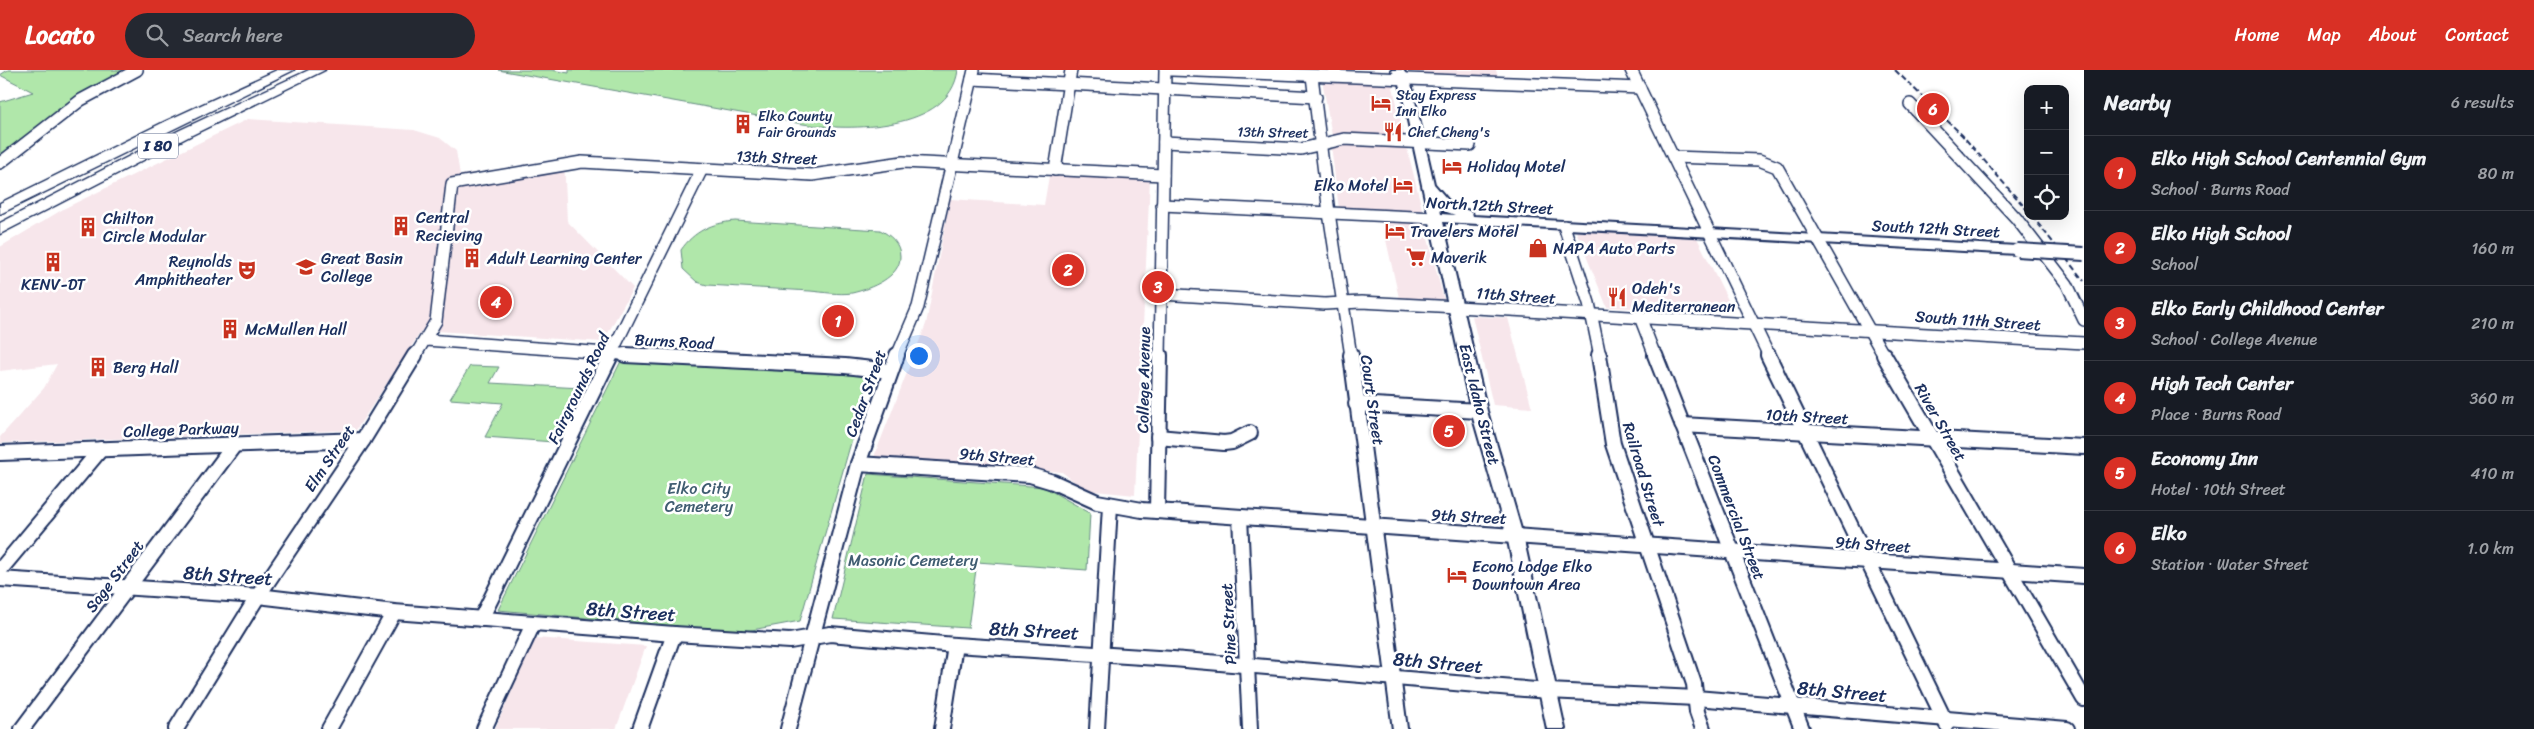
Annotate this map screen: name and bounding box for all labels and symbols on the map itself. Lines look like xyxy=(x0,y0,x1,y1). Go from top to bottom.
place label: Stay Express Inn Elko xyxy=(1395,83,1477,124)
pin: 6 xyxy=(1917,90,1949,128)
hotel icon: Stay Express Inn Elko xyxy=(1370,92,1392,114)
place label: Elko County Fair Grounds xyxy=(758,104,837,145)
building icon: Elko County Fair Grounds xyxy=(732,113,754,135)
street label: 13th Street xyxy=(1237,119,1309,146)
place label: Chef Cheng's xyxy=(1408,120,1490,145)
restaurant icon: Chef Cheng's xyxy=(1382,121,1404,143)
road number: I 80 xyxy=(138,134,178,158)
street label: 13th Street xyxy=(736,142,818,173)
place label: Holiday Motel xyxy=(1467,152,1566,181)
hotel icon: Holiday Motel xyxy=(1441,155,1463,177)
place label: Elko Motel xyxy=(1314,171,1388,200)
hotel icon: Elko Motel xyxy=(1392,174,1414,196)
street label: North 12th Street xyxy=(1426,188,1554,223)
place label: Central Recieving xyxy=(416,203,483,250)
place label: Chilton Circle Modular xyxy=(103,204,207,251)
street label: South 12th Street xyxy=(1871,211,2001,246)
building icon: Central Recieving xyxy=(390,215,412,237)
building icon: Chilton Circle Modular xyxy=(77,216,99,238)
place label: Travelers Motel xyxy=(1410,217,1519,246)
hotel icon: Travelers Motel xyxy=(1384,220,1406,242)
place label: NAPA Auto Parts xyxy=(1553,234,1676,263)
shop icon: NAPA Auto Parts xyxy=(1527,237,1549,259)
place label: Maverik xyxy=(1431,243,1487,272)
place label: Great Basin College xyxy=(321,244,403,291)
place label: Adult Learning Center xyxy=(486,244,643,273)
supermarket icon: Maverik xyxy=(1405,246,1427,268)
place label: Reynolds Amphitheater xyxy=(134,247,233,294)
building icon: Adult Learning Center xyxy=(461,247,483,269)
building icon: KENV-DT xyxy=(42,251,64,273)
pin: 2 xyxy=(1052,251,1084,289)
school or university icon: Great Basin College xyxy=(295,256,317,278)
theatre icon: Reynolds Amphitheater xyxy=(236,259,258,281)
pin: 3 xyxy=(1142,268,1174,306)
place label: KENV-DT xyxy=(21,270,87,299)
place label: Odeh's Mediterranean xyxy=(1632,274,1736,321)
street label: 11th Street xyxy=(1475,278,1557,313)
pin: 4 xyxy=(480,283,512,321)
restaurant icon: Odeh's Mediterranean xyxy=(1606,286,1628,308)
pin: 1 xyxy=(822,302,854,340)
street label: South 11th Street xyxy=(1914,302,2042,339)
place label: McMullen Hall xyxy=(245,315,347,344)
building icon: McMullen Hall xyxy=(219,318,241,340)
street label: Burns Road xyxy=(634,325,716,358)
street label: Fairgrounds Road xyxy=(539,326,619,449)
street label: College Avenue xyxy=(1128,326,1159,433)
street label: East Idaho Street xyxy=(1450,340,1509,468)
your location xyxy=(906,343,932,369)
street label: Cedar Street xyxy=(836,345,895,441)
place label: Berg Hall xyxy=(113,353,179,382)
street label: Court Street xyxy=(1352,353,1393,447)
building icon: Berg Hall xyxy=(87,356,109,378)
street label: River Street xyxy=(1906,378,1975,467)
street label: 10th Street xyxy=(1765,400,1849,433)
pin: 5 xyxy=(1433,412,1465,450)
street label: College Parkway xyxy=(123,413,240,446)
street label: Railroad Street xyxy=(1614,418,1673,530)
street label: Elm Street xyxy=(296,419,363,498)
street label: 9th Street xyxy=(958,439,1036,474)
street label: Commercial Street xyxy=(1699,450,1774,584)
park label: Elko City Cemetery xyxy=(665,474,734,521)
street label: 9th Street xyxy=(1430,500,1508,533)
street label: 9th Street xyxy=(1834,527,1912,562)
street label: Sage Street xyxy=(77,534,152,619)
park label: Masonic Cemetery xyxy=(848,546,979,575)
place label: Econo Lodge Elko Downtown Area xyxy=(1472,552,1592,599)
street label: 8th Street xyxy=(182,556,274,595)
hotel icon: Econo Lodge Elko Downtown Area xyxy=(1446,564,1468,586)
street label: Pine Street xyxy=(1212,582,1245,666)
street label: 8th Street xyxy=(585,592,677,631)
street label: 8th Street xyxy=(988,612,1080,649)
street label: 8th Street xyxy=(1392,642,1484,683)
street label: 8th Street xyxy=(1796,671,1888,712)

